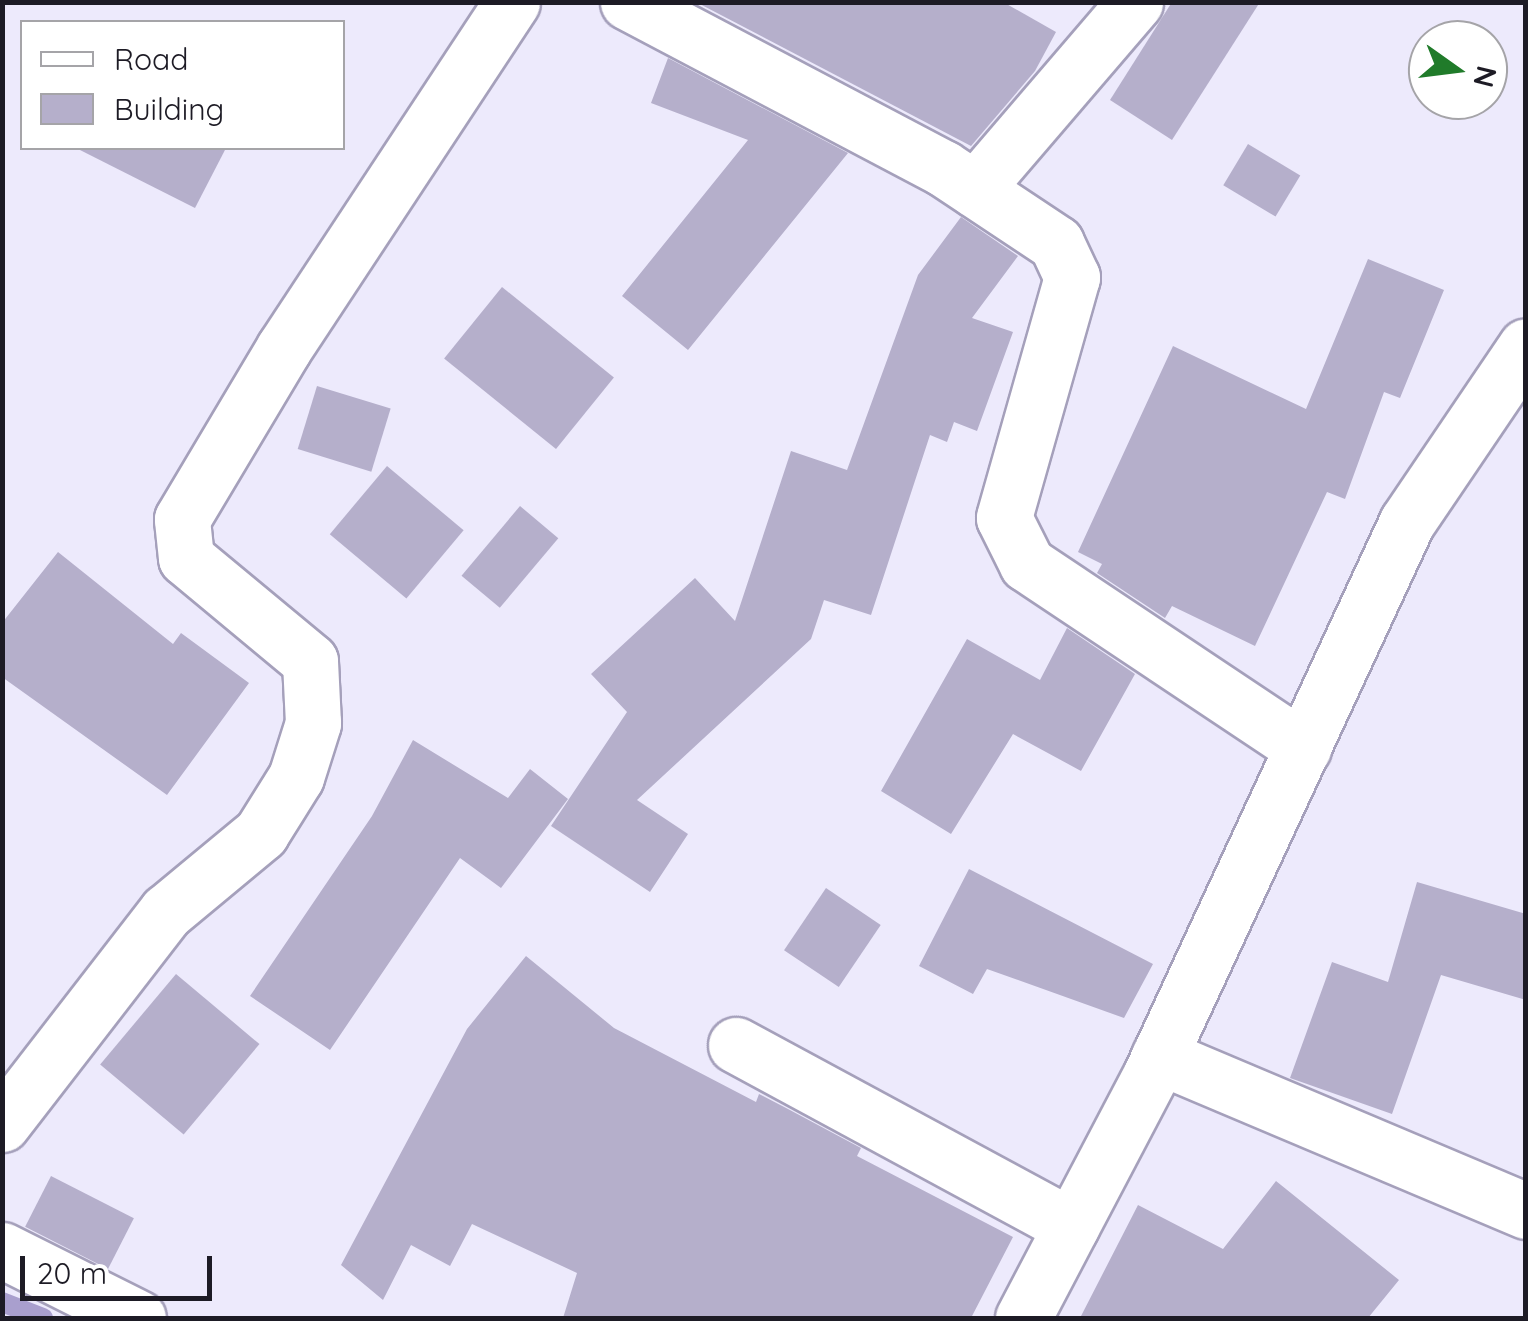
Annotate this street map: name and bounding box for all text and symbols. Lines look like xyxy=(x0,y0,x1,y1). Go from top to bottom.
legend xyxy=(20,20,345,150)
north arrow xyxy=(1408,20,1508,120)
text: Road xyxy=(114,40,188,78)
text: N xyxy=(1466,63,1505,91)
text: Building xyxy=(114,90,224,128)
scale bar xyxy=(25,1236,218,1298)
text: 20 m xyxy=(37,1254,107,1292)

